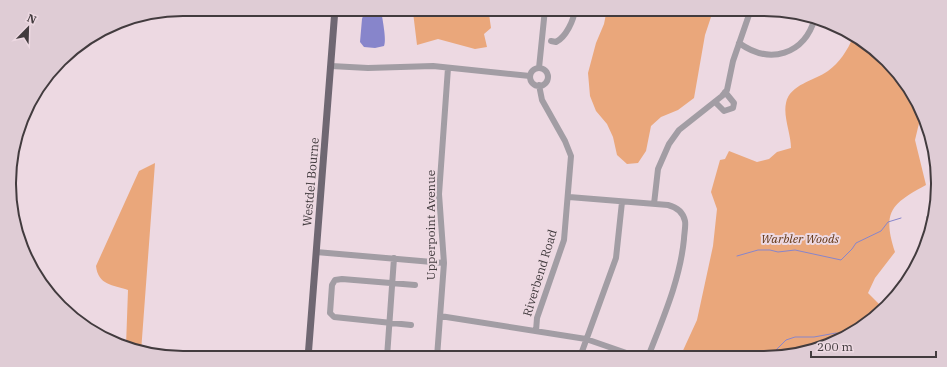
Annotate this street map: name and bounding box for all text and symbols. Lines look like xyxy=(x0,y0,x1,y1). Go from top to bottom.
north arrow xyxy=(8,8,48,48)
text: N xyxy=(25,11,39,27)
street label: Westdel Bourne xyxy=(299,137,322,227)
street label: Upperpoint Avenue xyxy=(423,170,438,280)
street label: Riverbend Road xyxy=(519,228,560,318)
park label: Warbler Woods xyxy=(761,231,839,246)
scale bar xyxy=(811,333,936,359)
text: 200 m xyxy=(817,339,853,354)

